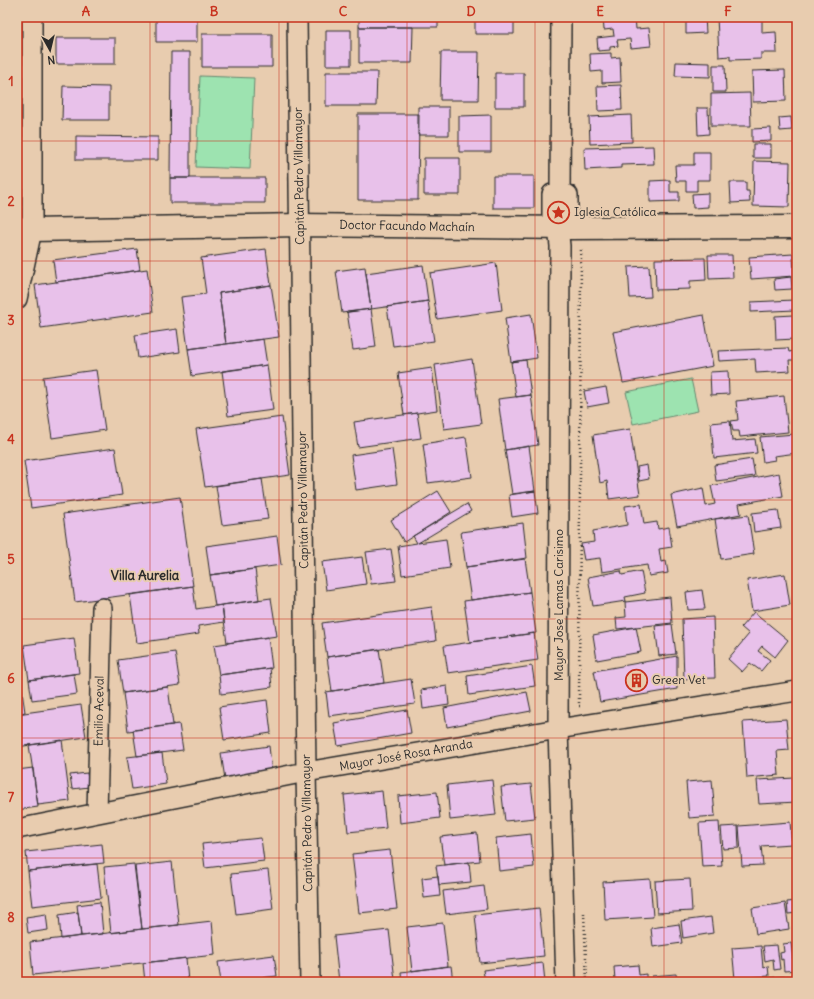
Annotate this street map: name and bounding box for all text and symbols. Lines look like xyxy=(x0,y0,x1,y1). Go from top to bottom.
text: A xyxy=(82,3,91,20)
text: B xyxy=(210,3,219,20)
text: C xyxy=(339,3,348,20)
text: D xyxy=(466,3,476,20)
text: E xyxy=(596,3,604,20)
text: F xyxy=(724,3,732,20)
north arrow xyxy=(30,30,70,70)
text: N xyxy=(47,52,56,67)
text: 1 xyxy=(8,73,14,90)
street label: Capitán Pedro Villamayor xyxy=(290,107,307,245)
text: 2 xyxy=(7,193,15,210)
place icon: Iglesia Católica xyxy=(546,199,572,225)
place label: Iglesia Católica xyxy=(574,204,657,219)
street label: Doctor Facundo Machaín xyxy=(339,217,475,234)
text: 3 xyxy=(7,312,15,329)
text: 4 xyxy=(7,431,15,448)
street label: Capitán Pedro Villamayor xyxy=(294,431,311,569)
street label: Mayor Jose Lamas Carisimo xyxy=(551,529,566,681)
text: 5 xyxy=(7,551,15,568)
district label: Villa Aurelia xyxy=(111,567,180,584)
building icon: Green Vet xyxy=(623,667,649,693)
text: 6 xyxy=(7,670,15,687)
place label: Green Vet xyxy=(652,672,705,687)
street label: Emilio Aceval xyxy=(90,676,107,746)
street label: Mayor José Rosa Aranda xyxy=(338,735,474,774)
street label: Capitán Pedro Villamayor xyxy=(298,754,315,892)
text: 7 xyxy=(8,789,15,806)
text: 8 xyxy=(7,909,15,926)

